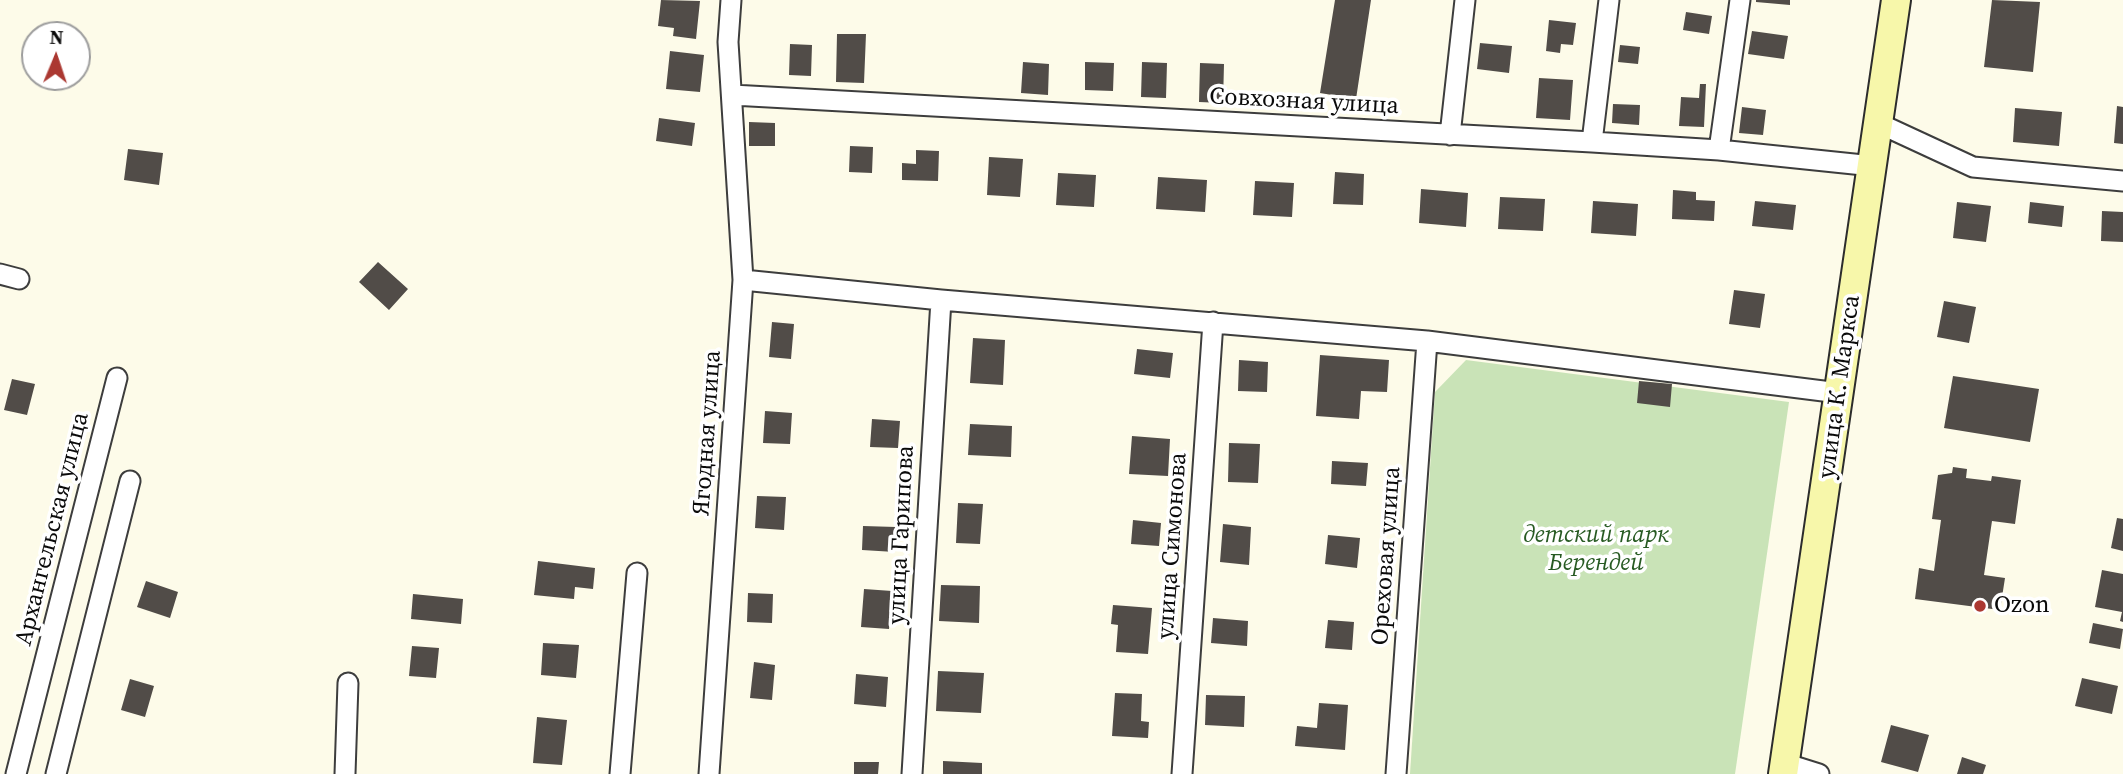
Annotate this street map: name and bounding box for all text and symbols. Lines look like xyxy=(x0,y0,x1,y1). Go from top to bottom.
north arrow xyxy=(21,21,91,91)
text: N xyxy=(49,24,64,50)
street label: Совхозная улица xyxy=(1209,83,1399,121)
street label: улица К. Маркса xyxy=(1813,293,1867,481)
street label: Ягодная улица xyxy=(688,349,728,517)
street label: Архангельская улица xyxy=(10,409,96,649)
street label: улица Гарипова xyxy=(883,445,921,625)
street label: улица Симонова xyxy=(1152,452,1194,640)
street label: Ореховая улица xyxy=(1366,466,1408,646)
park label: детский парк Берендей xyxy=(1523,522,1669,578)
place label: Ozon xyxy=(1994,592,2050,620)
marker: Ozon xyxy=(1972,598,1988,614)

